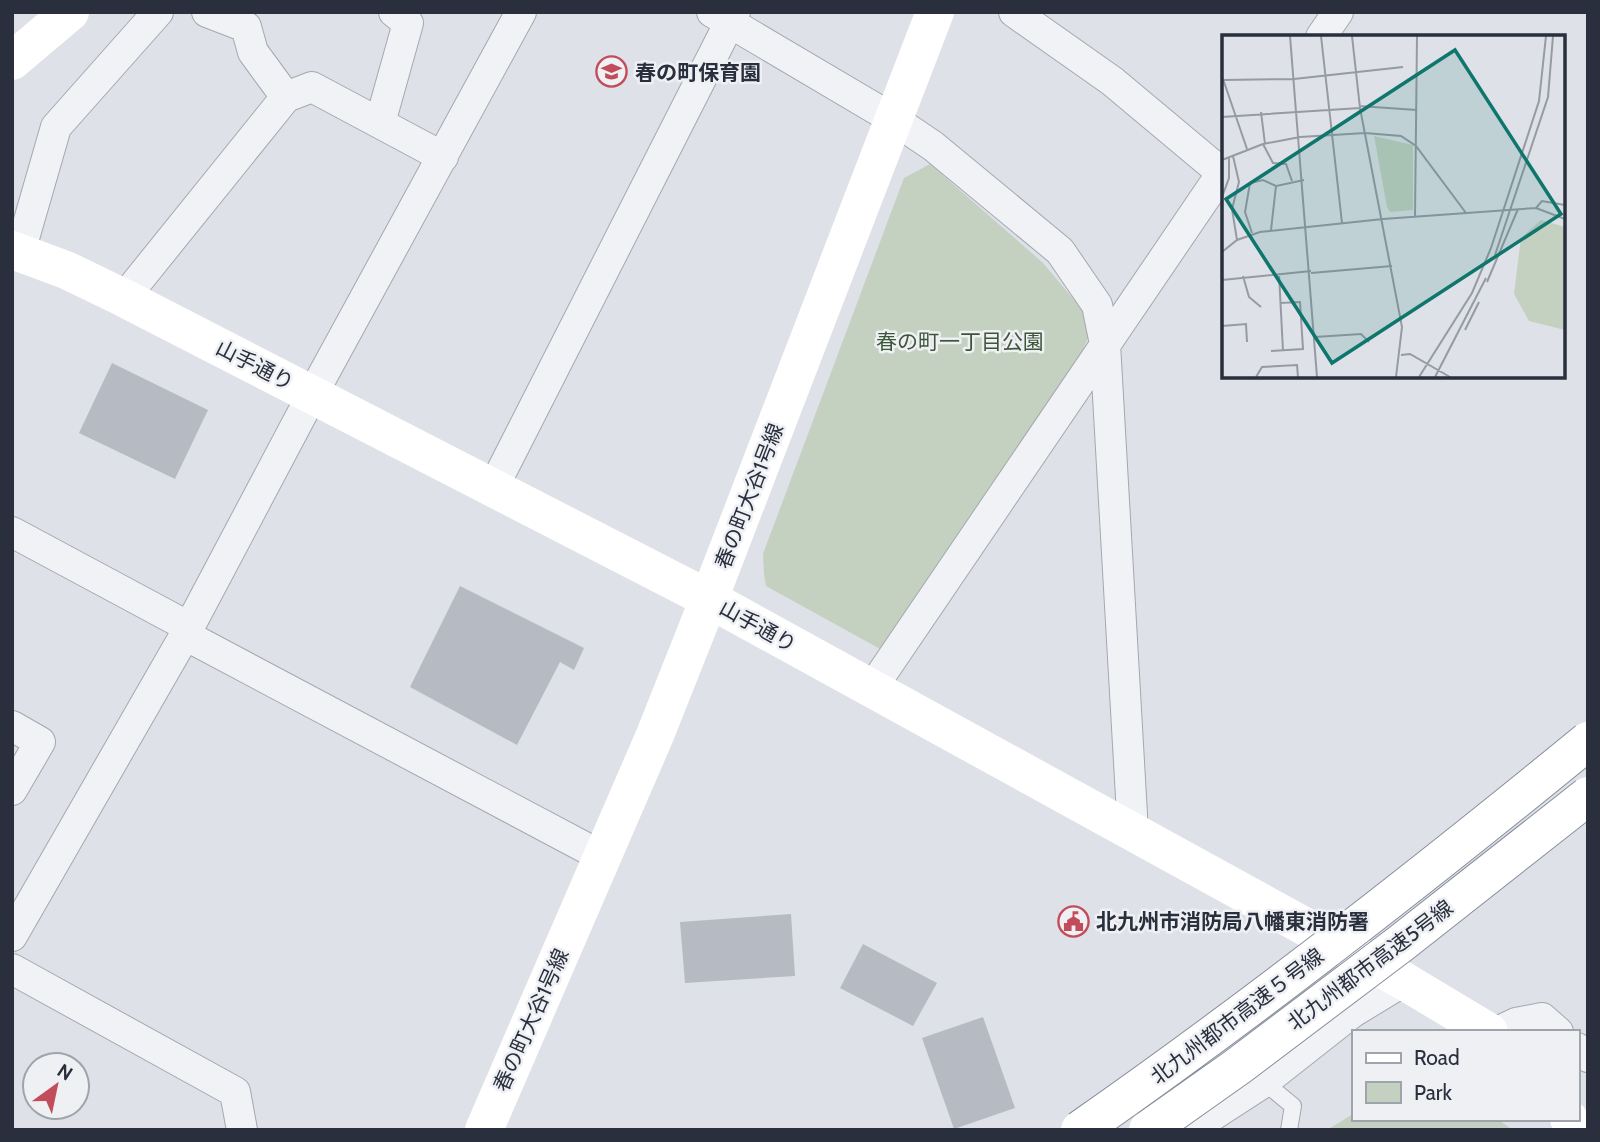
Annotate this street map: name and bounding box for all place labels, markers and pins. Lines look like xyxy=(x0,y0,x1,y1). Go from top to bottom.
school or university icon: 春の町保育園 xyxy=(595,55,629,89)
place label: 春の町保育園 xyxy=(635,60,761,85)
public building icon: 北九州市消防局八幡東消防署 xyxy=(1056,904,1090,938)
place label: 北九州市消防局八幡東消防署 xyxy=(1096,909,1369,934)

